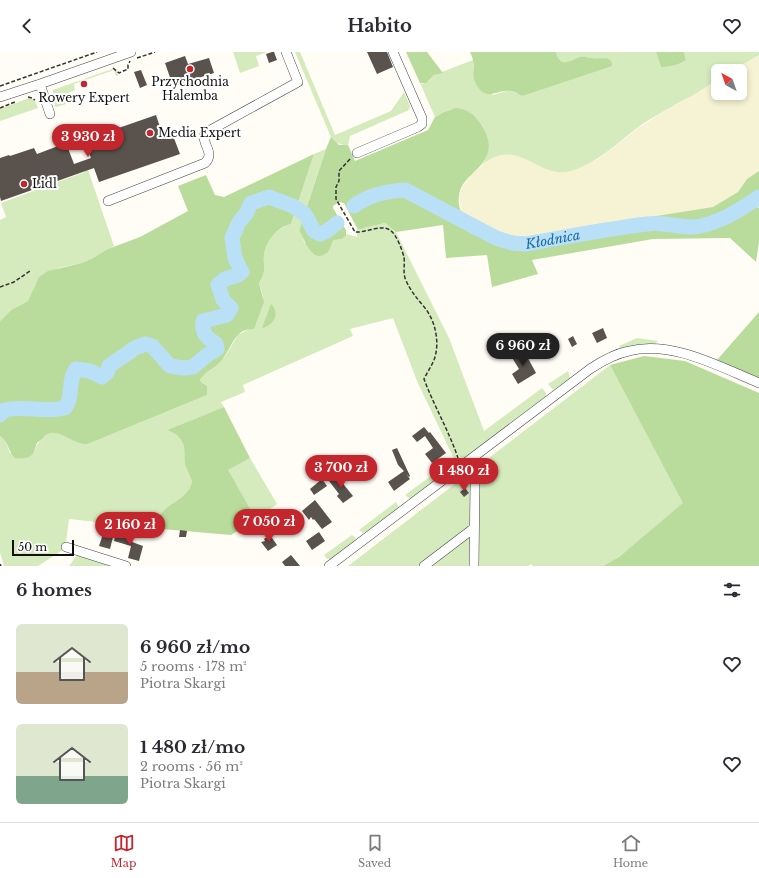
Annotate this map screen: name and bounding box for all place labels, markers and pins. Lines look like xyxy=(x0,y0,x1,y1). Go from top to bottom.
marker: Przychodnia Halemba xyxy=(185,64,195,74)
place label: Przychodnia Halemba xyxy=(151,74,229,103)
marker: Rowery Expert xyxy=(79,79,89,89)
place label: Rowery Expert xyxy=(38,90,130,105)
pin: 3 930 zł xyxy=(47,124,129,158)
place label: Media Expert xyxy=(158,125,242,140)
marker: Media Expert xyxy=(145,128,155,138)
place label: Lidl xyxy=(32,176,57,191)
marker: Lidl xyxy=(19,179,29,189)
pin: 6 960 zł xyxy=(482,333,564,367)
pin: 3 700 zł xyxy=(300,455,382,489)
pin: 1 480 zł xyxy=(423,458,505,492)
pin: 7 050 zł xyxy=(228,509,310,543)
pin: 2 160 zł xyxy=(89,512,171,546)

